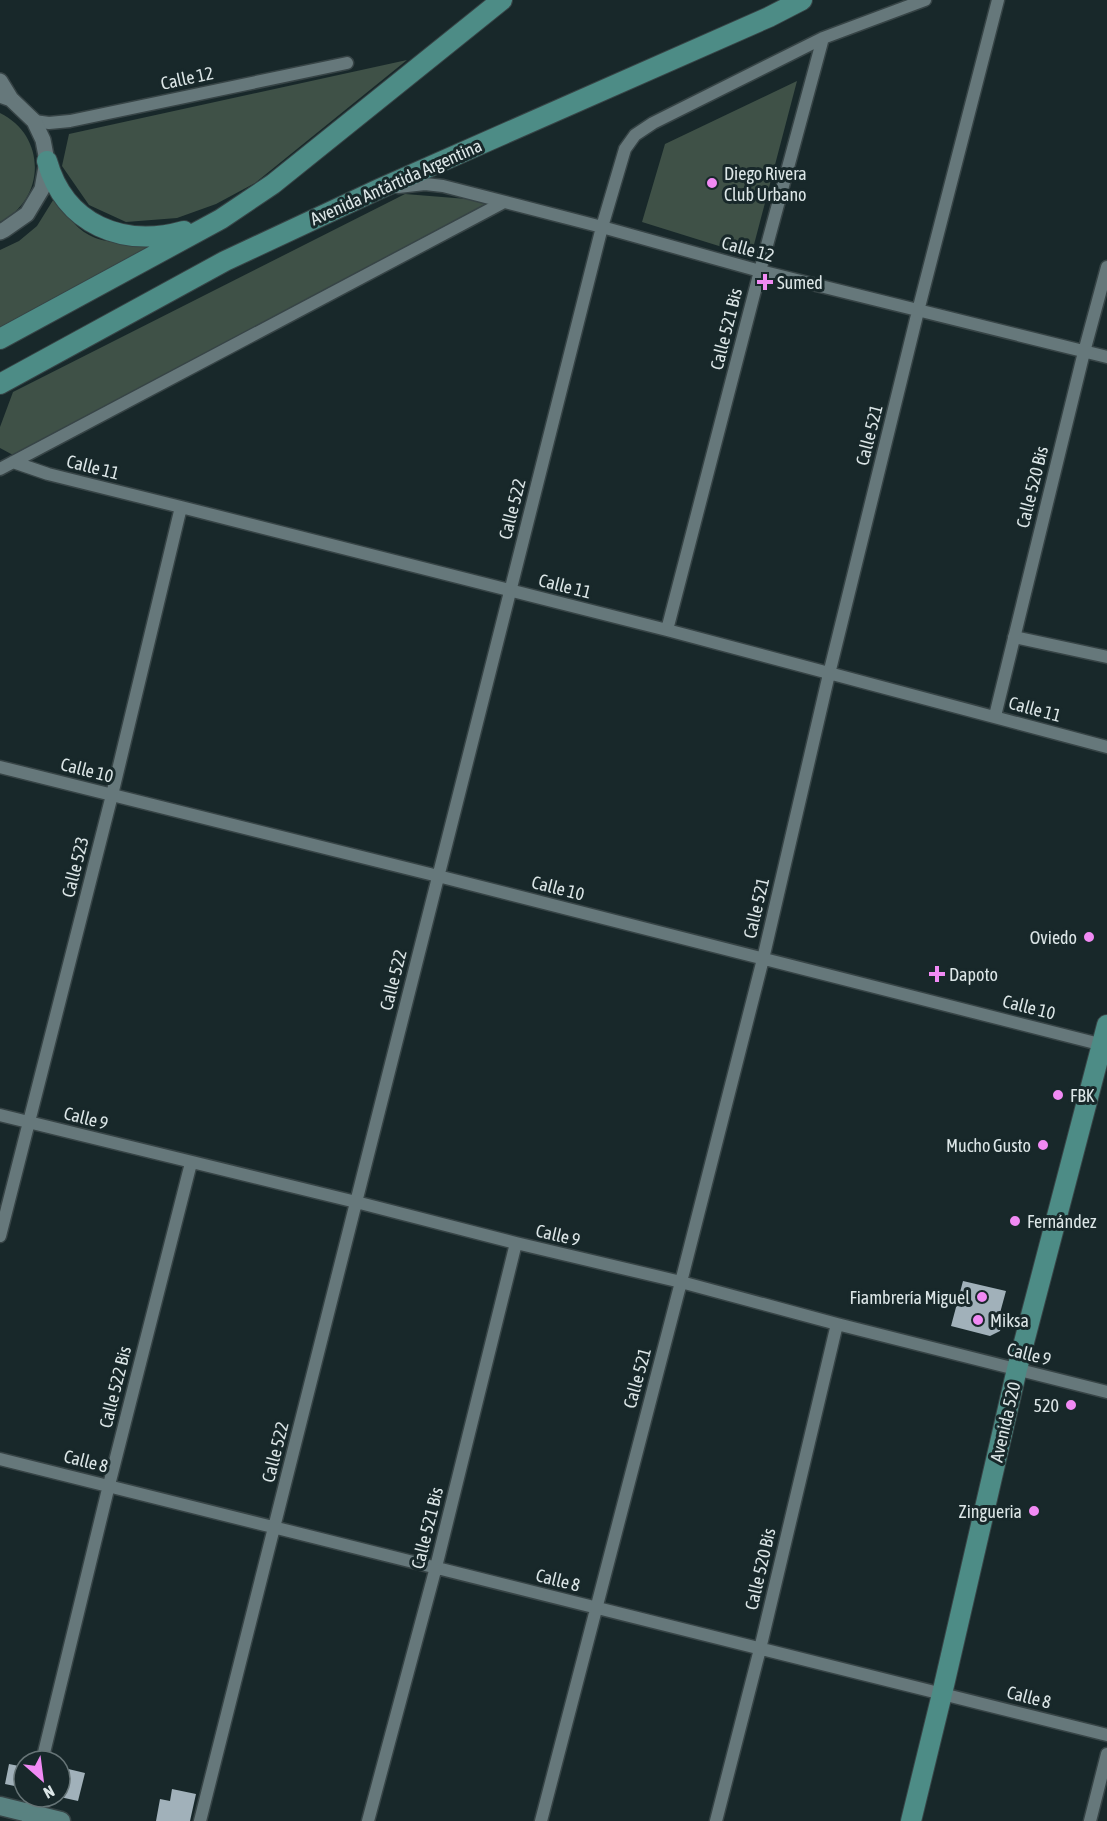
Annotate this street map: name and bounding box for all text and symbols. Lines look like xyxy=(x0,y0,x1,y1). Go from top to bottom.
street label: Calle 12 xyxy=(159,62,215,94)
street label: Avenida Antártida Argentina xyxy=(307,135,485,229)
place label: Diego Rivera Club Urbano xyxy=(724,163,807,205)
marker: Diego Rivera Club Urbano xyxy=(705,176,719,190)
street label: Calle 12 xyxy=(719,232,777,266)
place label: Sumed xyxy=(777,272,823,293)
marker: Sumed xyxy=(758,275,772,289)
street label: Calle 521 Bis xyxy=(706,286,746,372)
street label: Calle 521 xyxy=(851,402,887,468)
street label: Calle 520 Bis xyxy=(1012,444,1052,530)
street label: Calle 11 xyxy=(65,450,121,484)
street label: Calle 522 xyxy=(494,476,530,542)
street label: Calle 11 xyxy=(537,569,593,603)
street label: Calle 11 xyxy=(1006,692,1064,726)
street label: Calle 10 xyxy=(59,753,115,787)
street label: Calle 523 xyxy=(57,834,93,900)
street label: Calle 10 xyxy=(530,871,586,905)
street label: Calle 521 xyxy=(739,876,773,940)
place label: Oviedo xyxy=(1030,927,1077,948)
marker: Oviedo xyxy=(1082,930,1096,944)
street label: Calle 522 xyxy=(375,947,411,1013)
place label: Dapoto xyxy=(949,964,998,985)
marker: Dapoto xyxy=(930,967,944,981)
street label: Calle 10 xyxy=(1001,990,1057,1024)
place label: FBK xyxy=(1070,1085,1095,1106)
marker: FBK xyxy=(1051,1088,1065,1102)
street label: Calle 9 xyxy=(62,1102,110,1134)
place label: Mucho Gusto xyxy=(946,1135,1031,1156)
marker: Mucho Gusto xyxy=(1036,1138,1050,1152)
place label: Fernández xyxy=(1027,1211,1097,1232)
marker: Fernández xyxy=(1008,1214,1022,1228)
street label: Calle 9 xyxy=(534,1220,582,1250)
place label: Fiambrería Miguel xyxy=(849,1287,970,1308)
marker: Fiambrería Miguel xyxy=(975,1290,989,1304)
place label: Miksa xyxy=(990,1310,1029,1331)
marker: Miksa xyxy=(971,1313,985,1327)
street label: Calle 9 xyxy=(1005,1338,1053,1370)
street label: Calle 522 Bis xyxy=(95,1344,135,1430)
street label: Calle 521 xyxy=(619,1345,655,1411)
street label: Avenida 520 xyxy=(986,1380,1024,1464)
place label: 520 xyxy=(1034,1395,1059,1416)
marker: 520 xyxy=(1064,1398,1078,1412)
street label: Calle 522 xyxy=(257,1419,293,1485)
street label: Calle 8 xyxy=(62,1445,110,1477)
street label: Calle 521 Bis xyxy=(407,1485,447,1571)
place label: Zingueria xyxy=(959,1501,1022,1522)
marker: Zingueria xyxy=(1027,1504,1041,1518)
street label: Calle 520 Bis xyxy=(740,1526,780,1612)
street label: Calle 8 xyxy=(534,1564,582,1596)
street label: Calle 8 xyxy=(1005,1681,1053,1713)
north arrow xyxy=(12,1749,72,1809)
text: N xyxy=(41,1782,57,1802)

